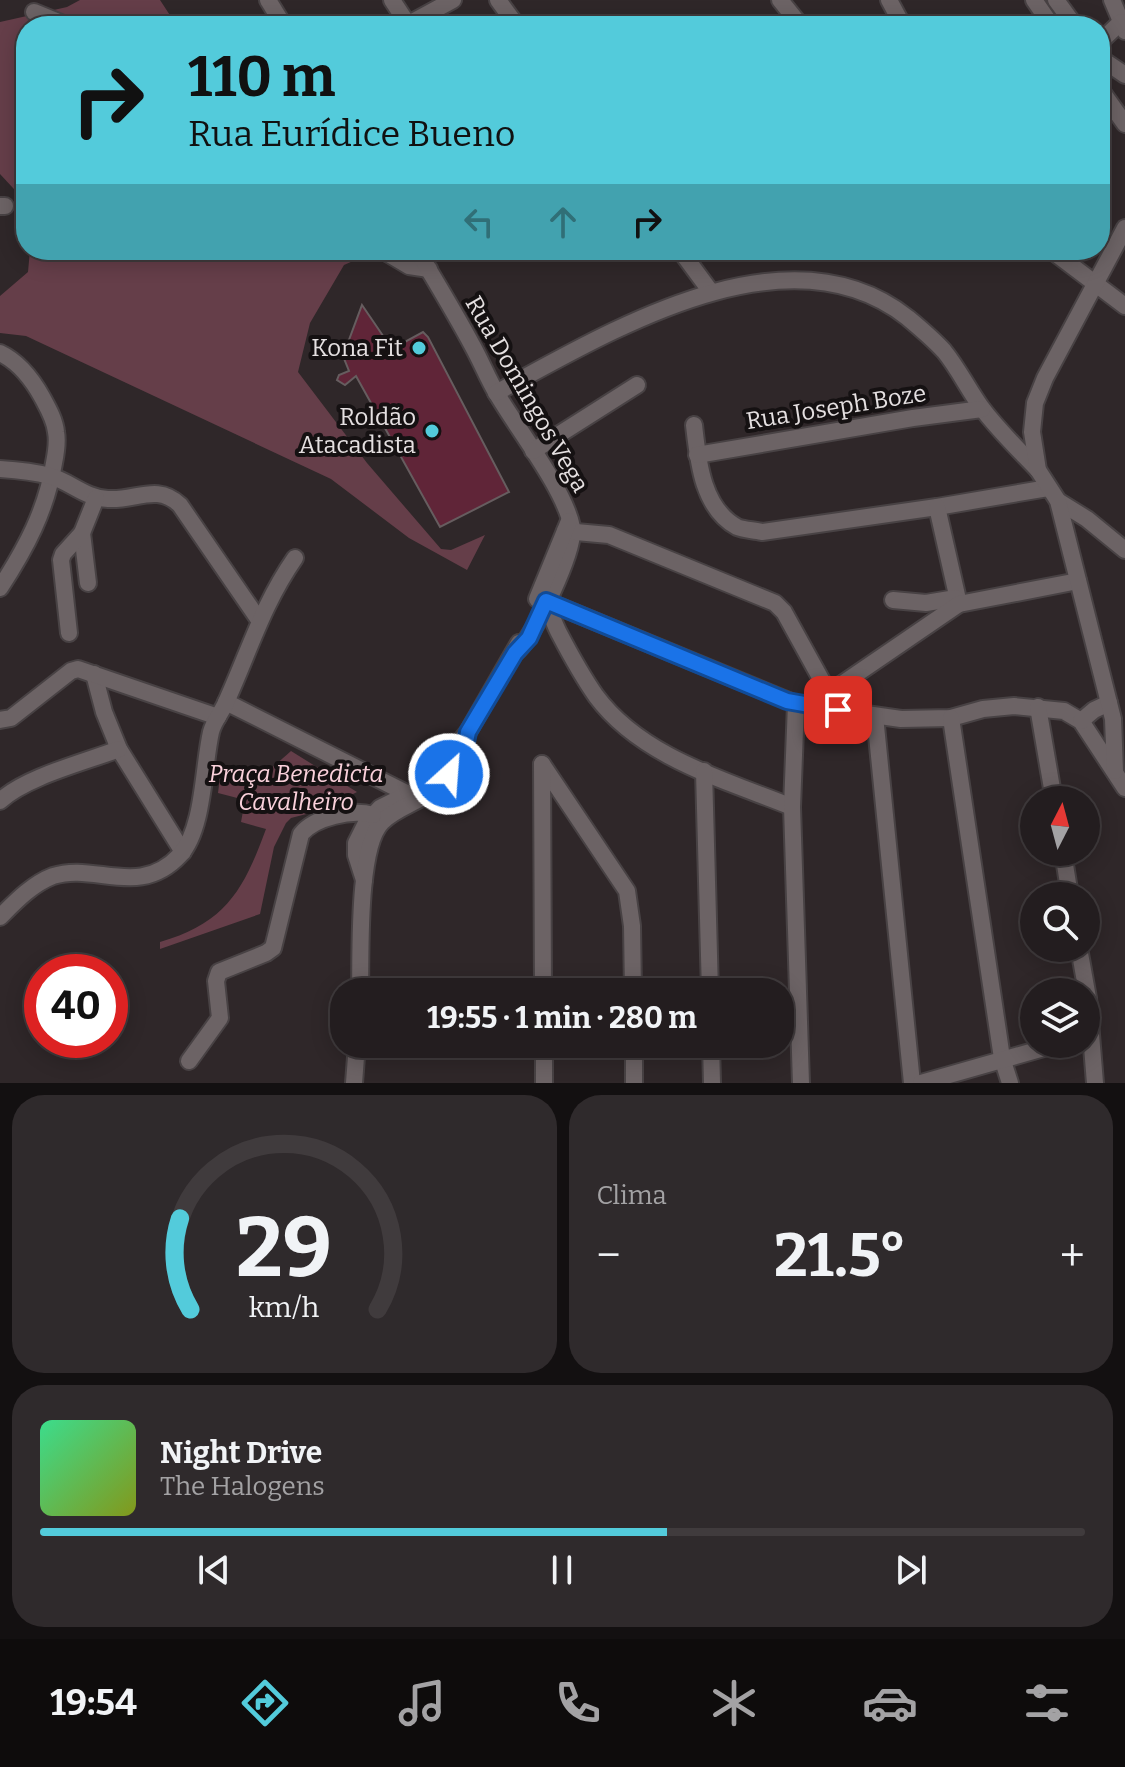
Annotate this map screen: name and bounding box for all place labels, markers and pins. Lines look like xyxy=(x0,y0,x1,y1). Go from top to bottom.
place label: Kona Fit xyxy=(311,334,403,362)
marker: Kona Fit xyxy=(410,339,428,357)
place label: Roldão Atacadista xyxy=(299,403,416,459)
marker: Roldão Atacadista xyxy=(423,422,441,440)
pin xyxy=(804,676,872,744)

